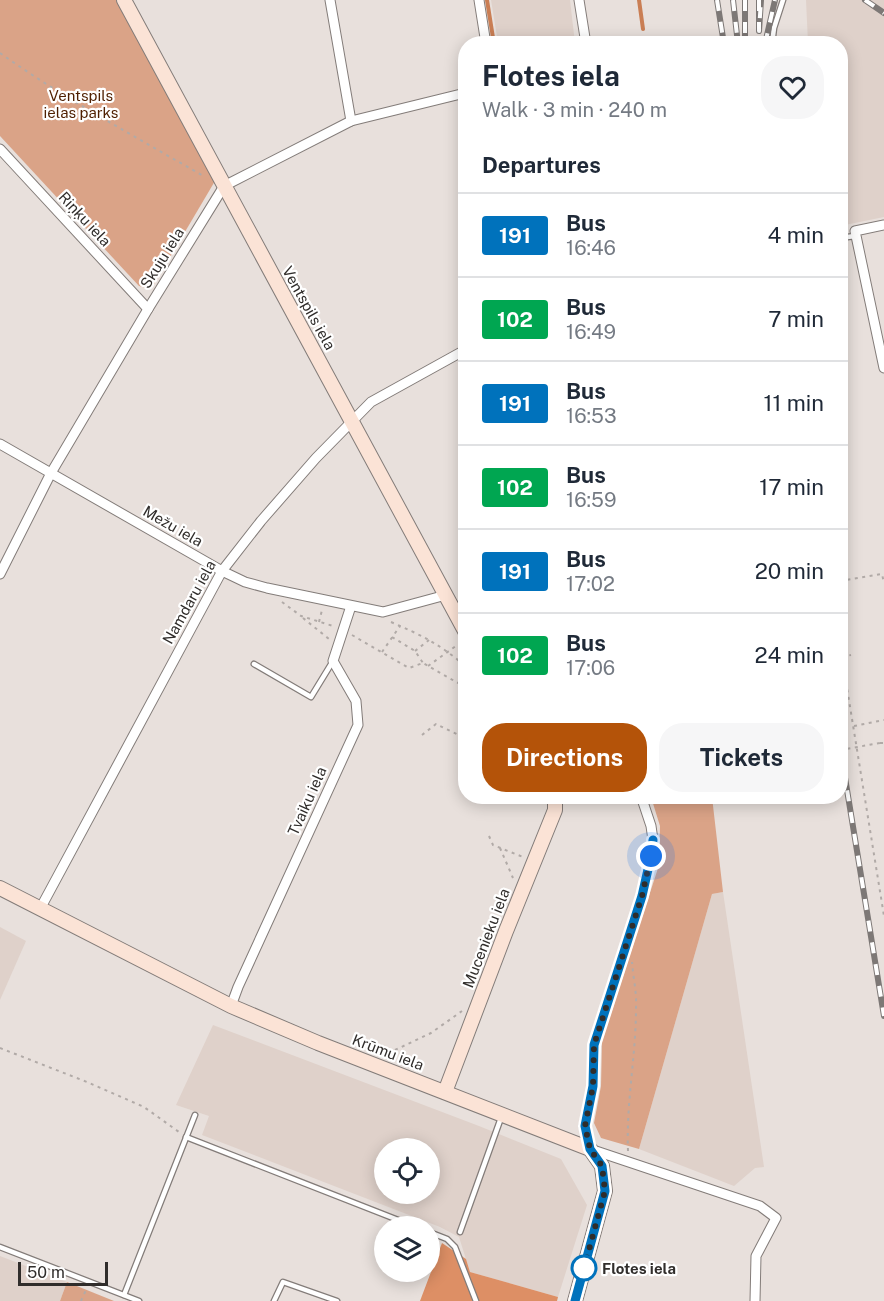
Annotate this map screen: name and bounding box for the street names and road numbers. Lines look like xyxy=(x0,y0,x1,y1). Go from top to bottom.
street label: Riņķu iela xyxy=(56,188,114,250)
street label: Skuju iela xyxy=(137,225,187,291)
street label: Ventspils iela xyxy=(279,263,339,353)
street label: Mežu iela xyxy=(140,502,206,550)
street label: Namdaru iela xyxy=(159,557,219,647)
street label: Tvaiku iela xyxy=(284,764,330,838)
street label: Mucenieku iela xyxy=(459,886,513,990)
street label: Krūmu iela xyxy=(350,1031,426,1073)

